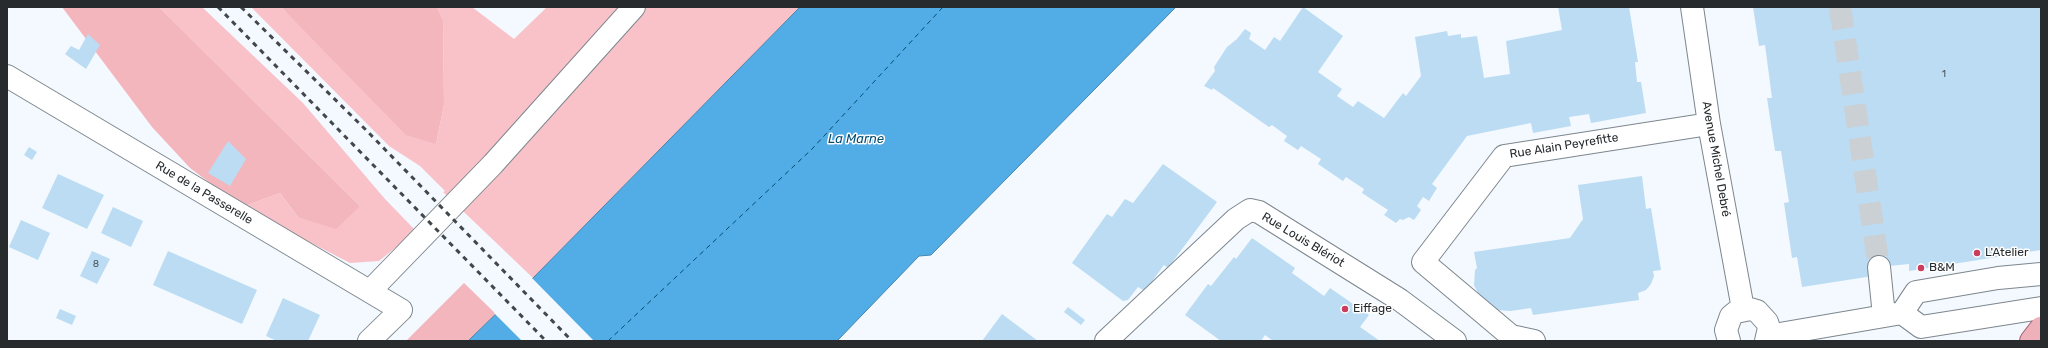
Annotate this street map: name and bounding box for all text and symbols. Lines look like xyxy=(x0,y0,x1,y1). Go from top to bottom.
house number: 1 xyxy=(1942,68,1946,80)
street label: Avenue Michel Debré xyxy=(1699,100,1733,218)
street label: Rue Alain Peyrefitte xyxy=(1509,130,1619,162)
water label: La Marne xyxy=(828,131,884,147)
street label: Rue de la Passerelle xyxy=(153,158,255,228)
street label: Rue Louis Blériot xyxy=(1259,210,1347,270)
place label: L'Atelier xyxy=(1985,246,2029,260)
marker: L'Atelier xyxy=(1972,248,1982,258)
house number: 8 xyxy=(93,258,99,270)
place label: B&M xyxy=(1929,261,1955,275)
marker: B&M xyxy=(1916,263,1926,273)
place label: Eiffage xyxy=(1353,302,1392,316)
marker: Eiffage xyxy=(1340,304,1350,314)

